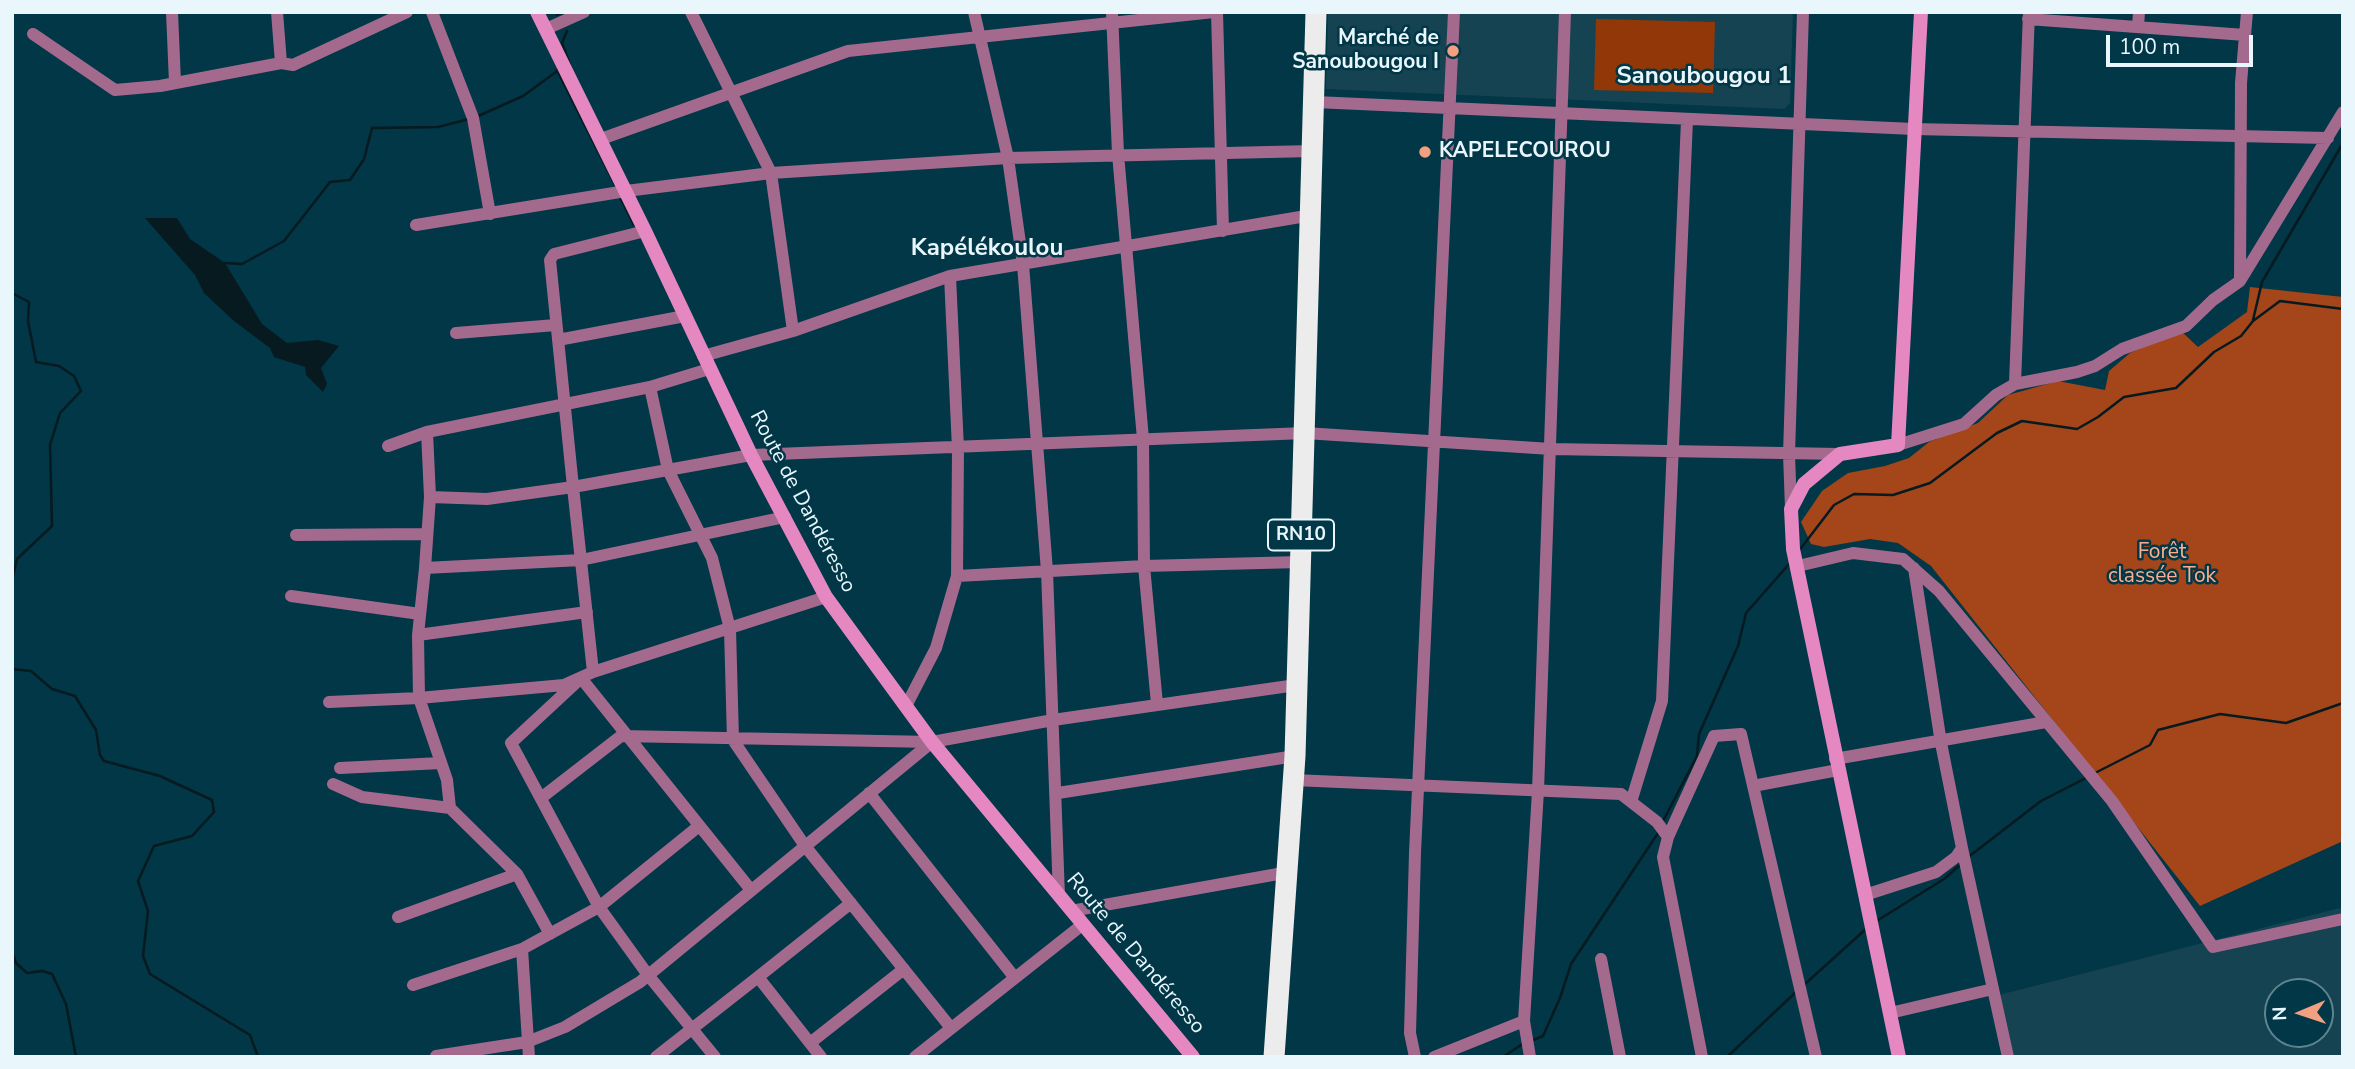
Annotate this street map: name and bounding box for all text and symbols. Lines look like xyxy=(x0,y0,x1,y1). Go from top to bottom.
scale bar xyxy=(2110,21,2257,65)
place label: Marché de Sanoubougou I xyxy=(1292,26,1439,76)
text: 100 m xyxy=(2119,33,2180,61)
marker: Marché de Sanoubougou I xyxy=(1445,43,1461,59)
district label: Sanoubougou 1 xyxy=(1616,63,1792,91)
place label: KAPELECOUROU xyxy=(1439,139,1611,165)
marker: KAPELECOUROU xyxy=(1417,144,1433,160)
district label: Kapélékoulou xyxy=(911,235,1063,263)
street label: Route de Dandéresso xyxy=(743,407,861,597)
road number: RN10 xyxy=(1268,520,1334,550)
park label: Forêt classée Tok xyxy=(2108,540,2216,590)
street label: Route de Dandéresso xyxy=(1060,868,1210,1040)
north arrow xyxy=(2264,978,2334,1048)
text: N xyxy=(2267,1006,2293,1021)

